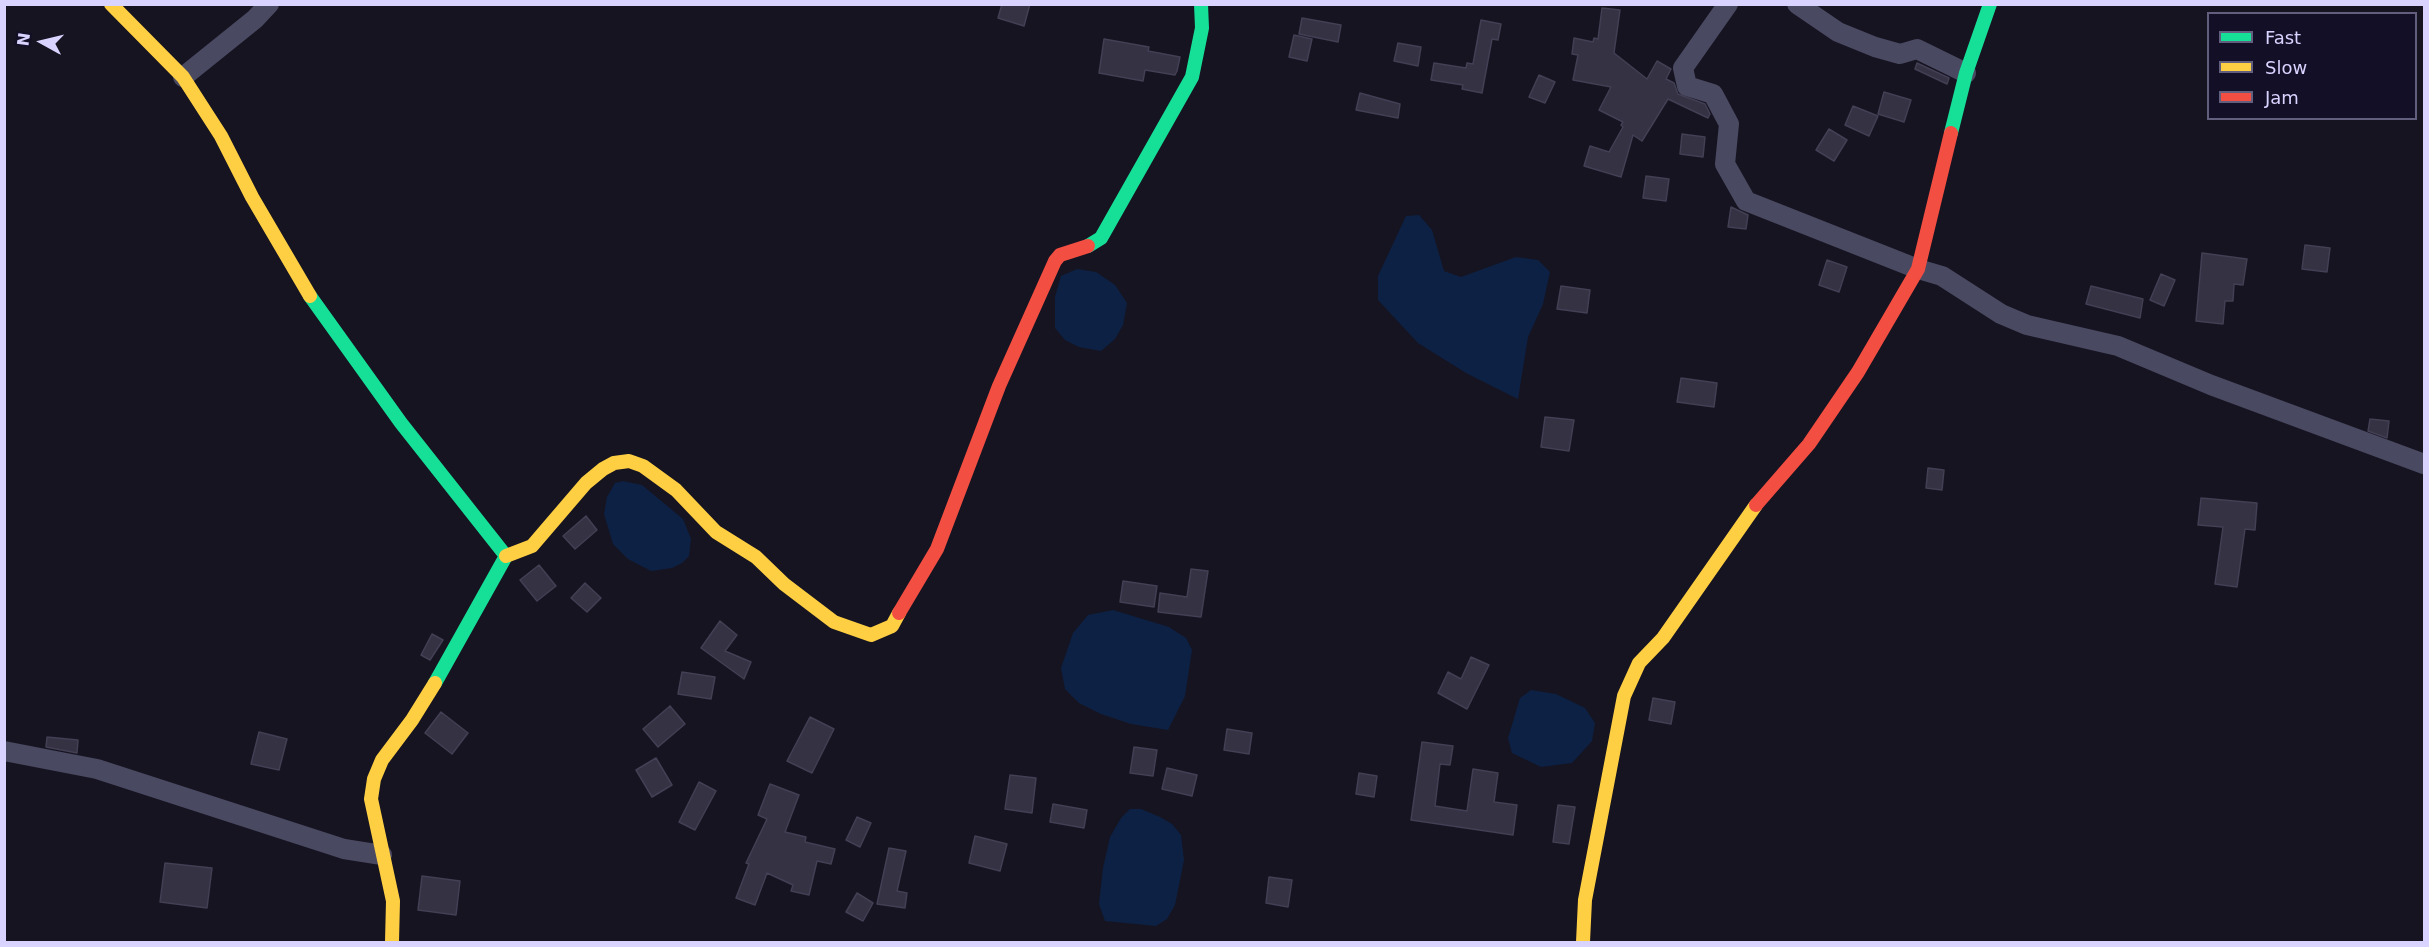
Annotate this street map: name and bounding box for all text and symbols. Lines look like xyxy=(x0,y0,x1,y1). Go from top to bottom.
north arrow xyxy=(12,12,72,72)
legend xyxy=(2207,12,2417,120)
text: Fast xyxy=(2265,27,2301,48)
text: N xyxy=(13,31,34,47)
text: Slow xyxy=(2265,57,2307,78)
text: Jam xyxy=(2265,87,2299,108)

